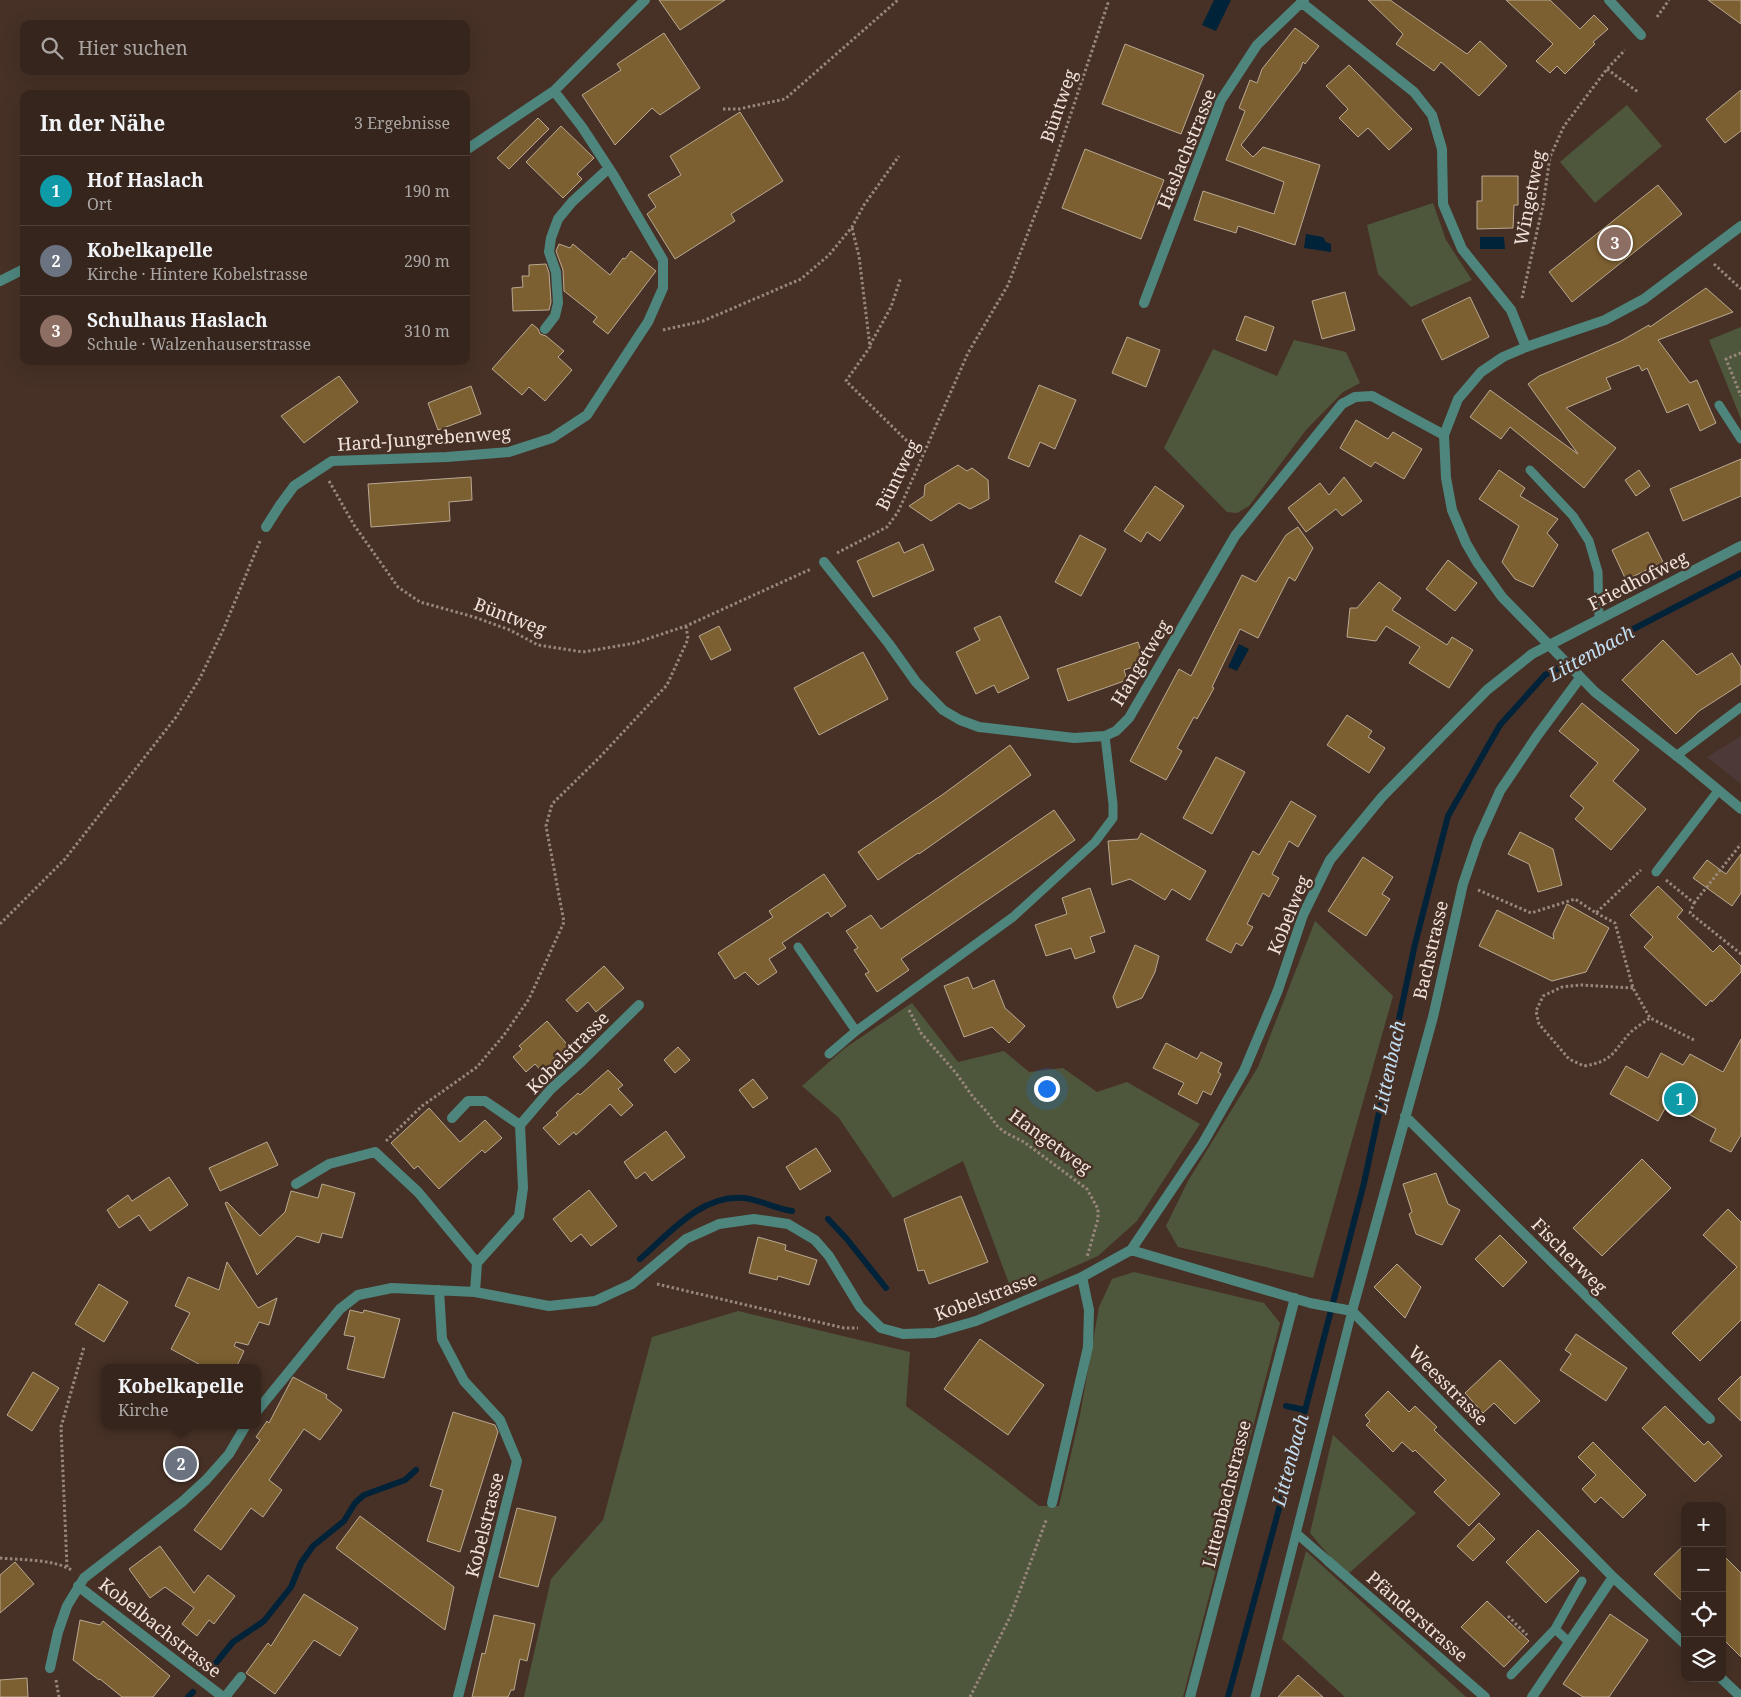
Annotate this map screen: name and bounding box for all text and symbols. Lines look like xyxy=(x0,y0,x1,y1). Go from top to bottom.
search box xyxy=(20,20,470,75)
icon: search xyxy=(38,34,66,62)
text: Hier suchen xyxy=(78,35,188,61)
street label: Büntweg xyxy=(1034,66,1082,146)
street label: Haslachstrasse xyxy=(1151,85,1221,212)
text: In der Nähe xyxy=(40,109,165,137)
text: 3 Ergebnisse xyxy=(354,112,450,134)
street label: Wingetweg xyxy=(1508,148,1550,248)
text: Hof Haslach xyxy=(87,167,204,193)
text: 1 xyxy=(51,180,61,202)
text: 190 m xyxy=(404,180,450,202)
text: Ort xyxy=(87,193,112,215)
pin: 3 xyxy=(1599,224,1631,262)
text: Kobelkapelle xyxy=(87,237,213,263)
text: 2 xyxy=(51,250,61,272)
text: 290 m xyxy=(404,250,450,272)
text: Kirche · Hintere Kobelstrasse xyxy=(87,263,308,285)
text: Schulhaus Haslach xyxy=(87,307,268,333)
text: 3 xyxy=(51,320,61,342)
text: 310 m xyxy=(404,320,450,342)
text: Schule · Walzenhauserstrasse xyxy=(87,333,311,355)
street label: Hard-Jungrebenweg xyxy=(336,420,512,456)
street label: Büntweg xyxy=(870,435,925,514)
street label: Friedhofweg xyxy=(1584,545,1692,616)
street label: Büntweg xyxy=(471,591,550,641)
street label: Hangetweg xyxy=(1105,615,1175,710)
water label: Littenbach xyxy=(1542,618,1639,688)
street label: Kobelweg xyxy=(1261,871,1315,958)
street label: Bachstrasse xyxy=(1407,898,1453,1002)
street label: Kobelstrasse xyxy=(521,1006,614,1099)
water label: Littenbach xyxy=(1366,1017,1412,1117)
your location xyxy=(1034,1076,1060,1102)
pin: 1 xyxy=(1664,1080,1696,1118)
street label: Hangetweg xyxy=(1004,1103,1097,1179)
street label: Fischerweg xyxy=(1527,1212,1613,1299)
street label: Kobelstrasse xyxy=(931,1266,1040,1326)
street label: Weesstrasse xyxy=(1404,1340,1494,1430)
popup xyxy=(101,1364,261,1429)
text: Kobelkapelle xyxy=(118,1373,244,1399)
text: Kirche xyxy=(118,1399,168,1421)
water label: Littenbach xyxy=(1265,1410,1315,1510)
street label: Littenbachstrasse xyxy=(1196,1418,1256,1570)
pin: 2 xyxy=(165,1445,197,1483)
street label: Kobelstrasse xyxy=(459,1470,509,1580)
map controls xyxy=(1681,1502,1726,1682)
button: + xyxy=(1681,1502,1726,1547)
button: − xyxy=(1681,1547,1726,1592)
street label: Pfänderstrasse xyxy=(1362,1566,1473,1667)
street label: Kobelbachstrasse xyxy=(95,1572,227,1683)
button: locate xyxy=(1681,1592,1726,1637)
button: layers xyxy=(1681,1637,1726,1682)

